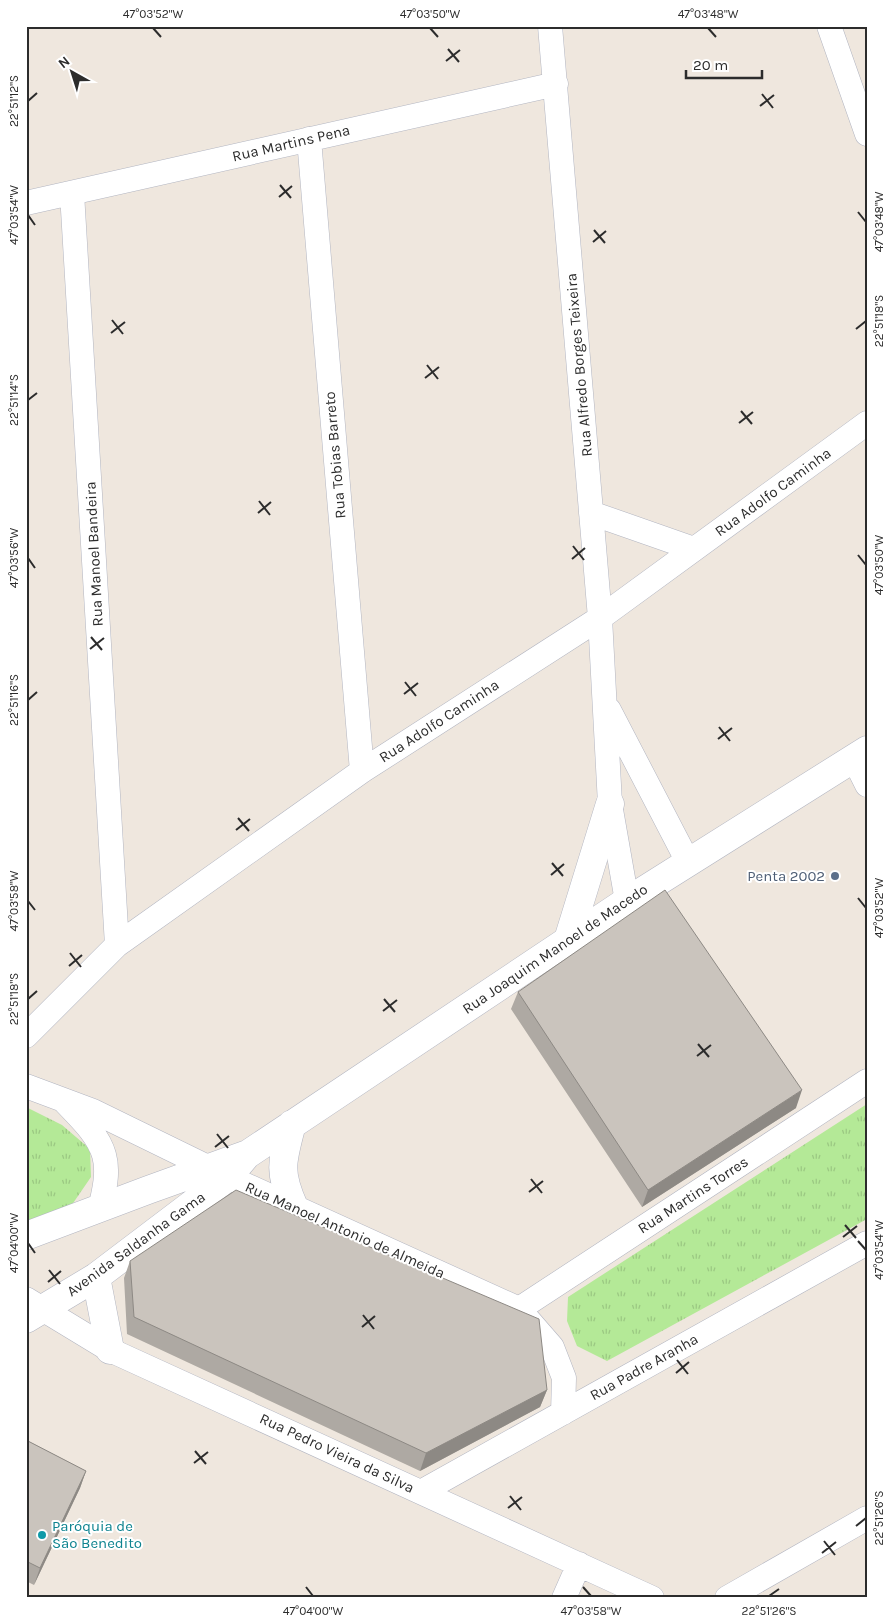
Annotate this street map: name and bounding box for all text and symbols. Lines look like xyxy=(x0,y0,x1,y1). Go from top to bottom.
text: 47°03'52"W xyxy=(123,7,183,21)
text: 47°03'50"W xyxy=(400,7,461,21)
text: 47°03'48"W xyxy=(678,7,739,21)
north arrow xyxy=(48,48,98,98)
scale bar xyxy=(686,48,762,80)
text: N xyxy=(55,53,73,72)
text: 20 m xyxy=(693,56,728,74)
text: 22°51'12"S xyxy=(7,75,21,127)
street label: Rua Martins Pena xyxy=(230,121,352,165)
text: 47°03'54"W xyxy=(7,185,21,245)
text: 47°03'48"W xyxy=(872,191,886,252)
street label: Rua Alfredo Borges Teixeira xyxy=(562,272,596,458)
text: 22°51'18"S xyxy=(872,295,886,347)
text: 22°51'14"S xyxy=(7,374,21,426)
street label: Rua Tobias Barreto xyxy=(320,391,350,519)
street label: Rua Adolfo Caminha xyxy=(711,444,835,540)
street label: Rua Manoel Bandeira xyxy=(81,481,107,627)
text: 47°03'56"W xyxy=(7,528,21,588)
text: 47°03'50"W xyxy=(872,534,886,595)
text: 22°51'16"S xyxy=(7,674,21,726)
street label: Rua Adolfo Caminha xyxy=(376,676,502,766)
place label: Penta 2002 xyxy=(747,867,825,885)
text: 47°03'58"W xyxy=(7,870,21,931)
marker: Penta 2002 xyxy=(829,870,841,882)
text: 47°03'52"W xyxy=(872,878,886,938)
street label: Rua Joaquim Manoel de Macedo xyxy=(459,880,651,1018)
text: 22°51'18"S xyxy=(7,973,21,1025)
street label: Rua Martins Torres xyxy=(634,1153,752,1237)
street label: Rua Manoel Antonio de Almeida xyxy=(242,1178,448,1282)
street label: Avenida Saldanha Gama xyxy=(63,1188,209,1300)
text: 47°04'00"W xyxy=(7,1212,21,1273)
text: 47°03'54"W xyxy=(872,1220,886,1280)
street label: Rua Padre Aranha xyxy=(587,1330,701,1404)
street label: Rua Pedro Vieira da Silva xyxy=(257,1409,417,1497)
text: 22°51'26"S xyxy=(872,1490,886,1546)
place label: Paróquia de São Benedito xyxy=(52,1517,142,1552)
marker: Paróquia de São Benedito xyxy=(36,1529,48,1541)
text: 47°04'00"W xyxy=(283,1604,344,1618)
text: 47°03'58"W xyxy=(561,1604,622,1618)
text: 22°51'26"S xyxy=(741,1604,797,1618)

